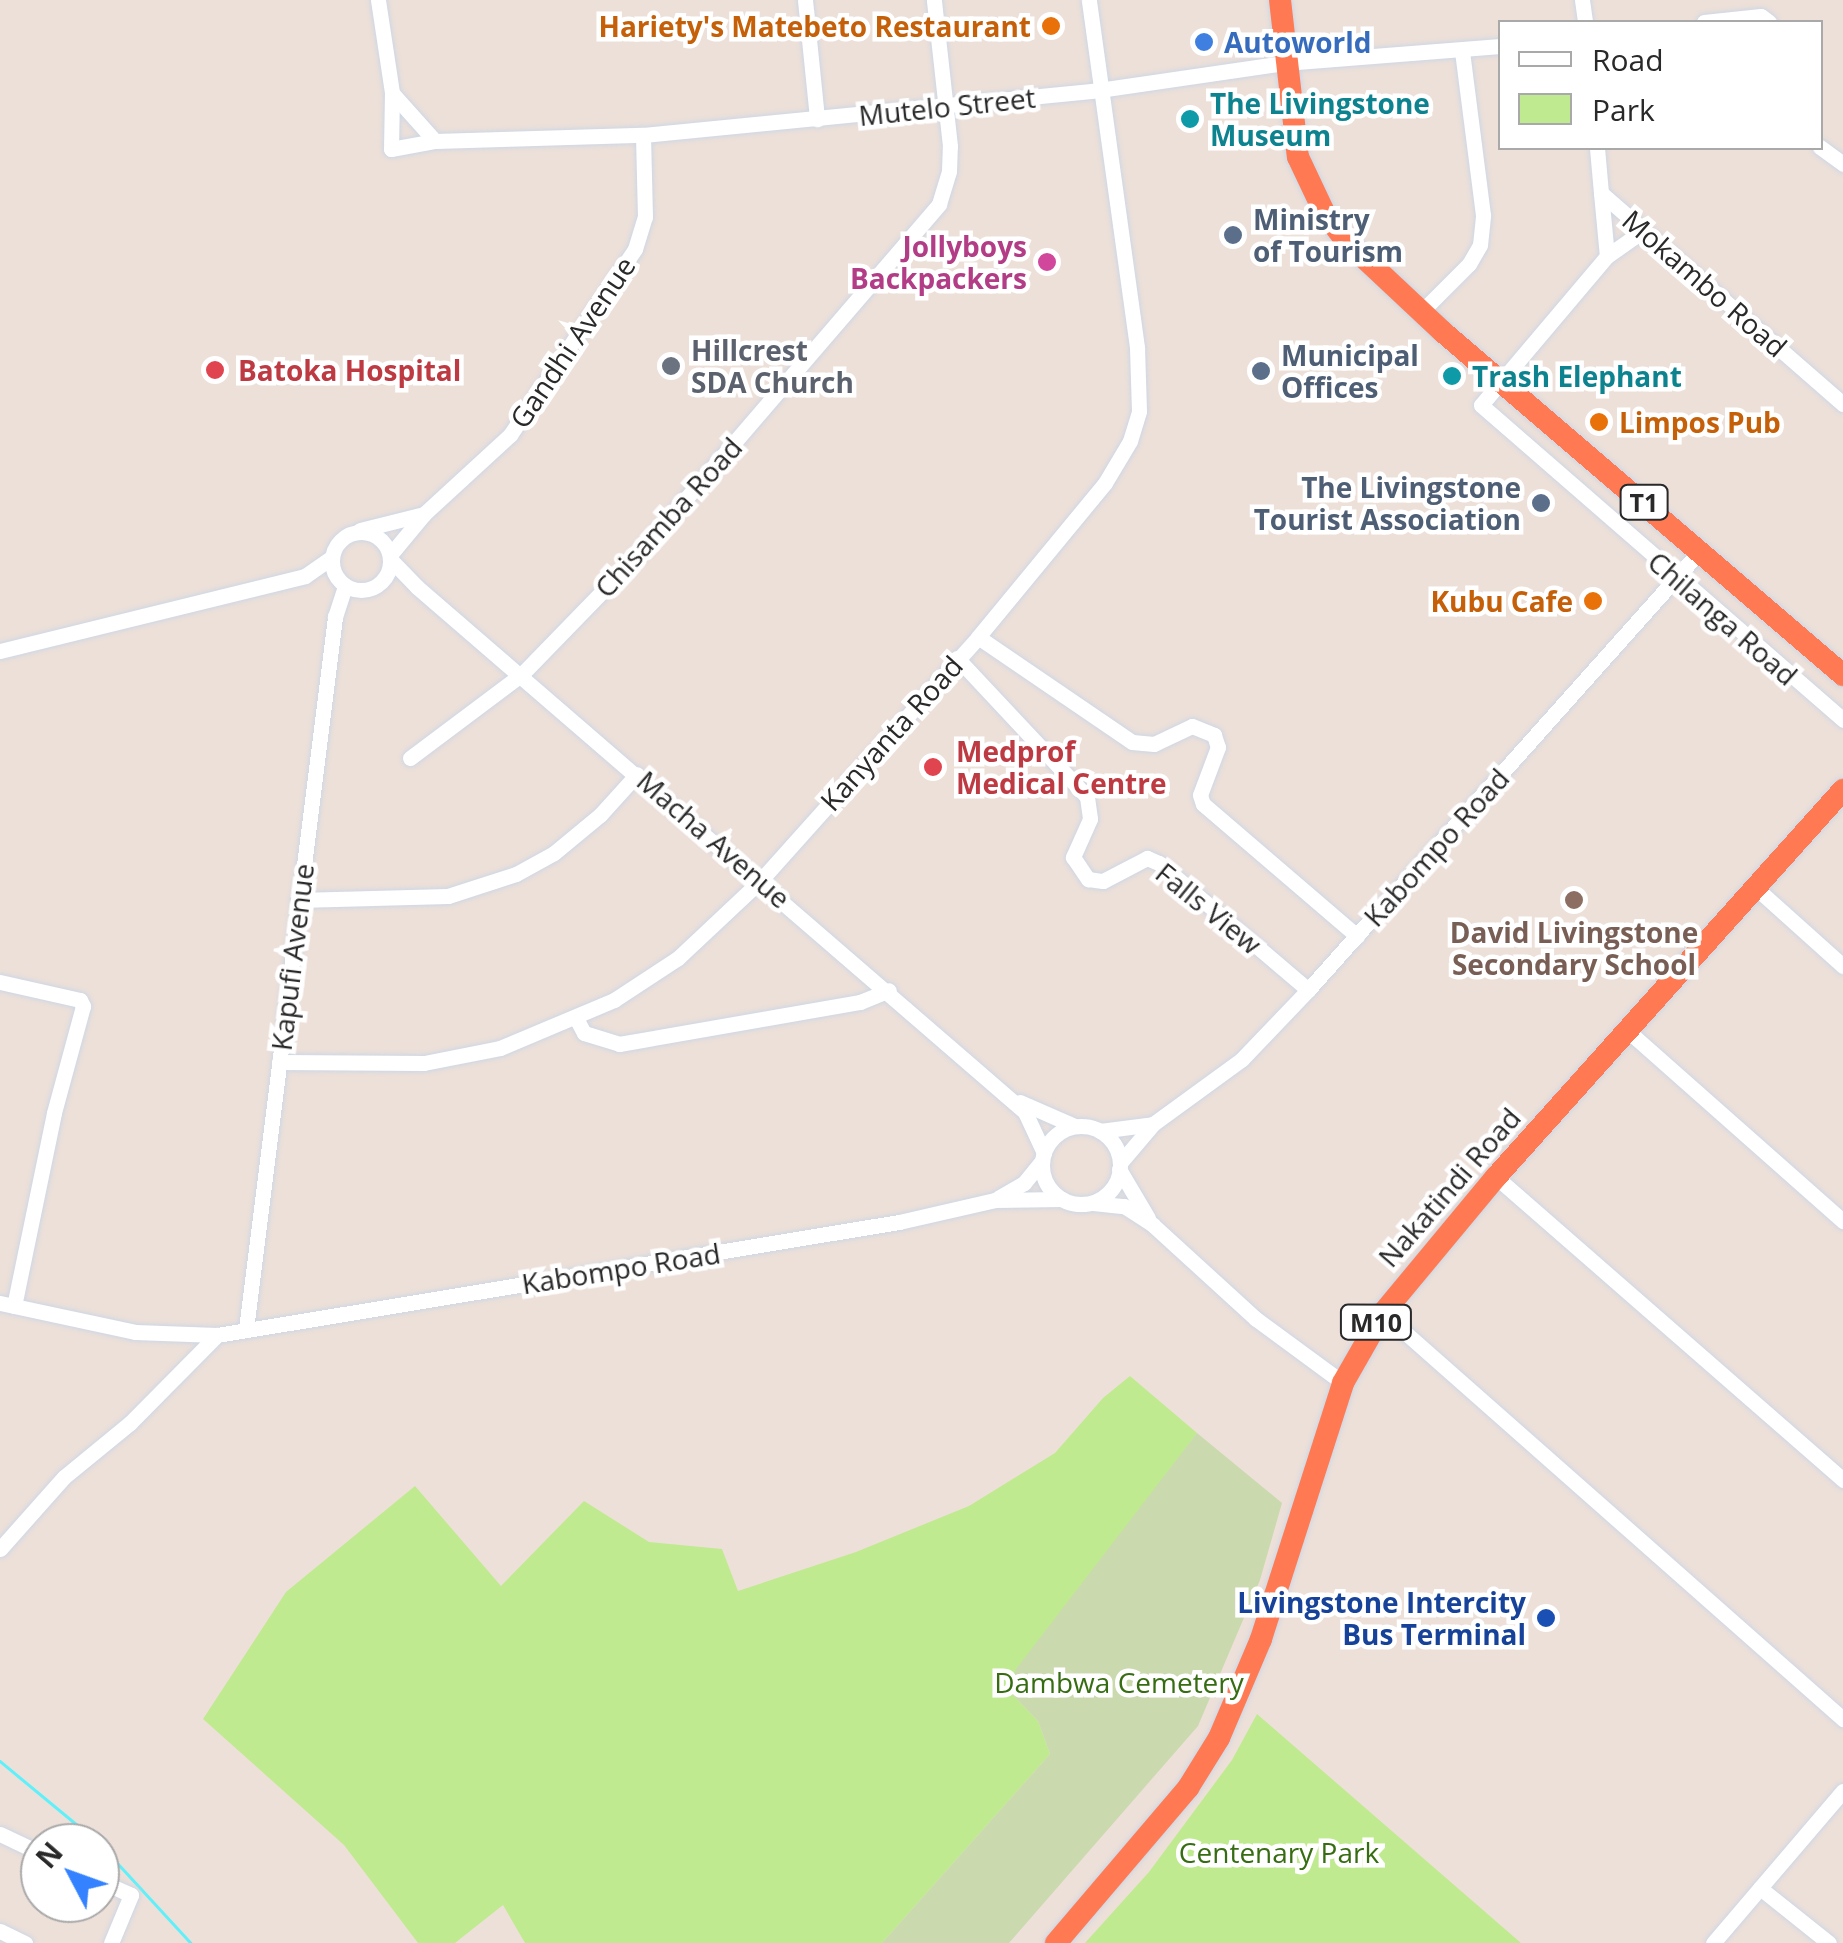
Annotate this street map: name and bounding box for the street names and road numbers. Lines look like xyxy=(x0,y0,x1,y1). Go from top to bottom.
street label: Mutelo Street xyxy=(857,80,1037,132)
street label: Mokambo Road xyxy=(1616,203,1794,363)
street label: Gandhi Avenue xyxy=(502,250,642,434)
street label: Chisamba Road xyxy=(587,430,749,604)
road number: T1 xyxy=(1619,482,1669,522)
street label: Chilanga Road xyxy=(1642,544,1804,692)
street label: Kanyanta Road xyxy=(813,649,969,817)
street label: Kabompo Road xyxy=(1356,761,1516,933)
street label: Macha Avenue xyxy=(631,763,797,915)
street label: Falls View xyxy=(1149,855,1269,961)
street label: Kapufi Avenue xyxy=(264,862,320,1052)
street label: Nakatindi Road xyxy=(1371,1101,1527,1273)
street label: Kabompo Road xyxy=(519,1236,723,1300)
road number: M10 xyxy=(1338,1302,1414,1342)

